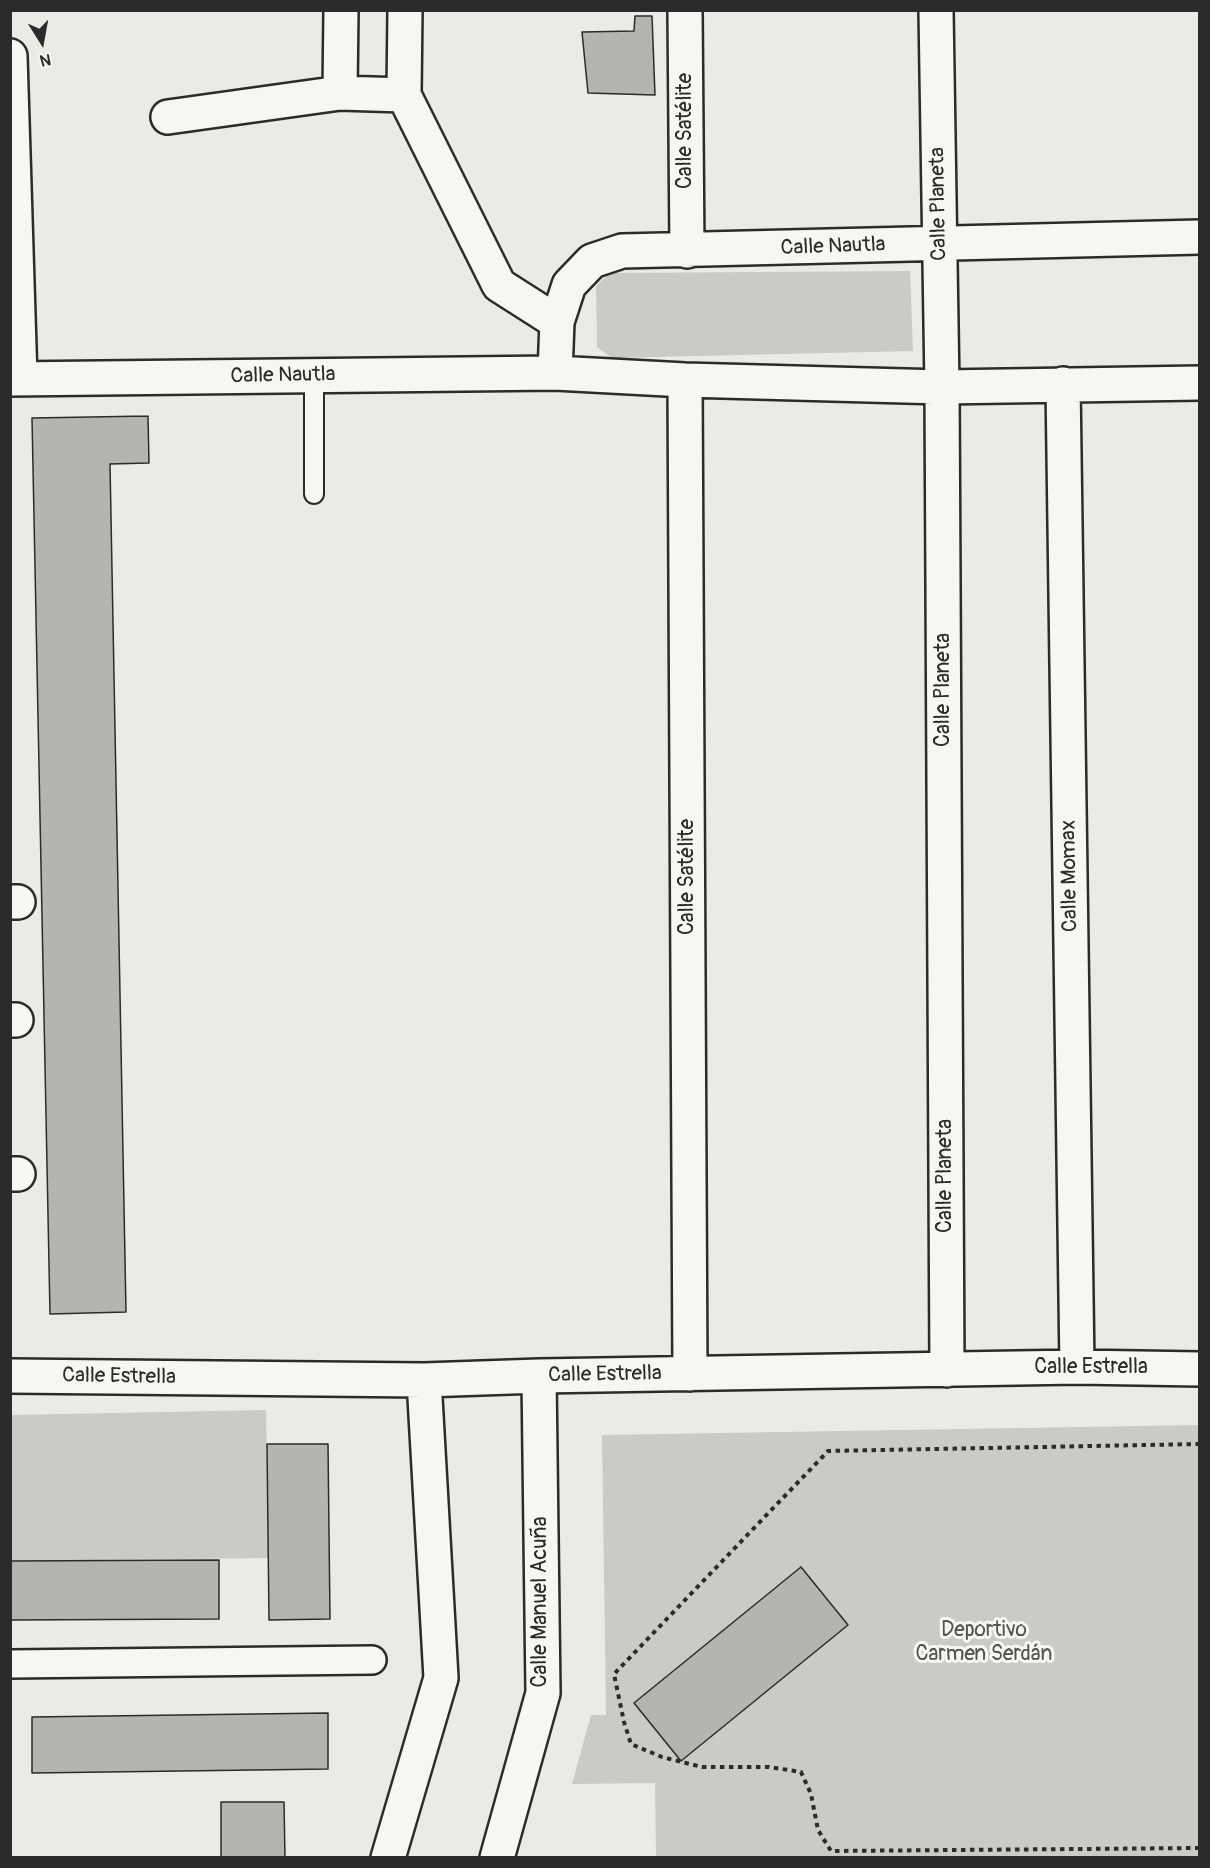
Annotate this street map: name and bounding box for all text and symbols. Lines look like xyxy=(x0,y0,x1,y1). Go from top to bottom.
north arrow xyxy=(12,12,72,72)
text: N xyxy=(38,49,53,71)
street label: Calle Satélite xyxy=(673,73,699,189)
street label: Calle Planeta xyxy=(925,147,953,261)
street label: Calle Nautla xyxy=(780,233,886,261)
street label: Calle Nautla xyxy=(230,362,336,390)
street label: Calle Planeta xyxy=(931,633,957,747)
street label: Calle Satélite xyxy=(675,819,701,935)
street label: Calle Momax xyxy=(1056,820,1084,932)
street label: Calle Planeta xyxy=(933,1119,959,1233)
street label: Calle Estrella xyxy=(1034,1355,1148,1381)
street label: Calle Estrella xyxy=(548,1361,662,1389)
street label: Calle Estrella xyxy=(62,1363,176,1391)
street label: Calle Manuel Acuña xyxy=(528,1517,554,1687)
park label: Deportivo Carmen Serdán xyxy=(916,1618,1052,1668)

